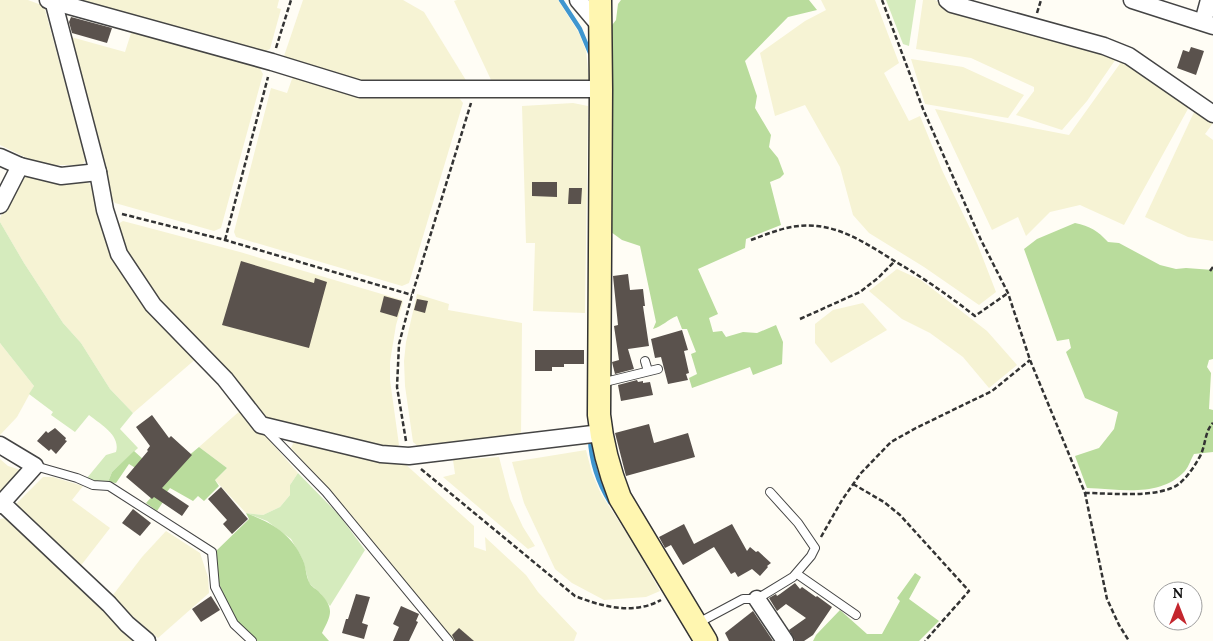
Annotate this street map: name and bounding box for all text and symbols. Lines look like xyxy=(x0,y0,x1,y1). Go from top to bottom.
north arrow xyxy=(1153,581,1203,631)
text: N xyxy=(1173,584,1184,602)

